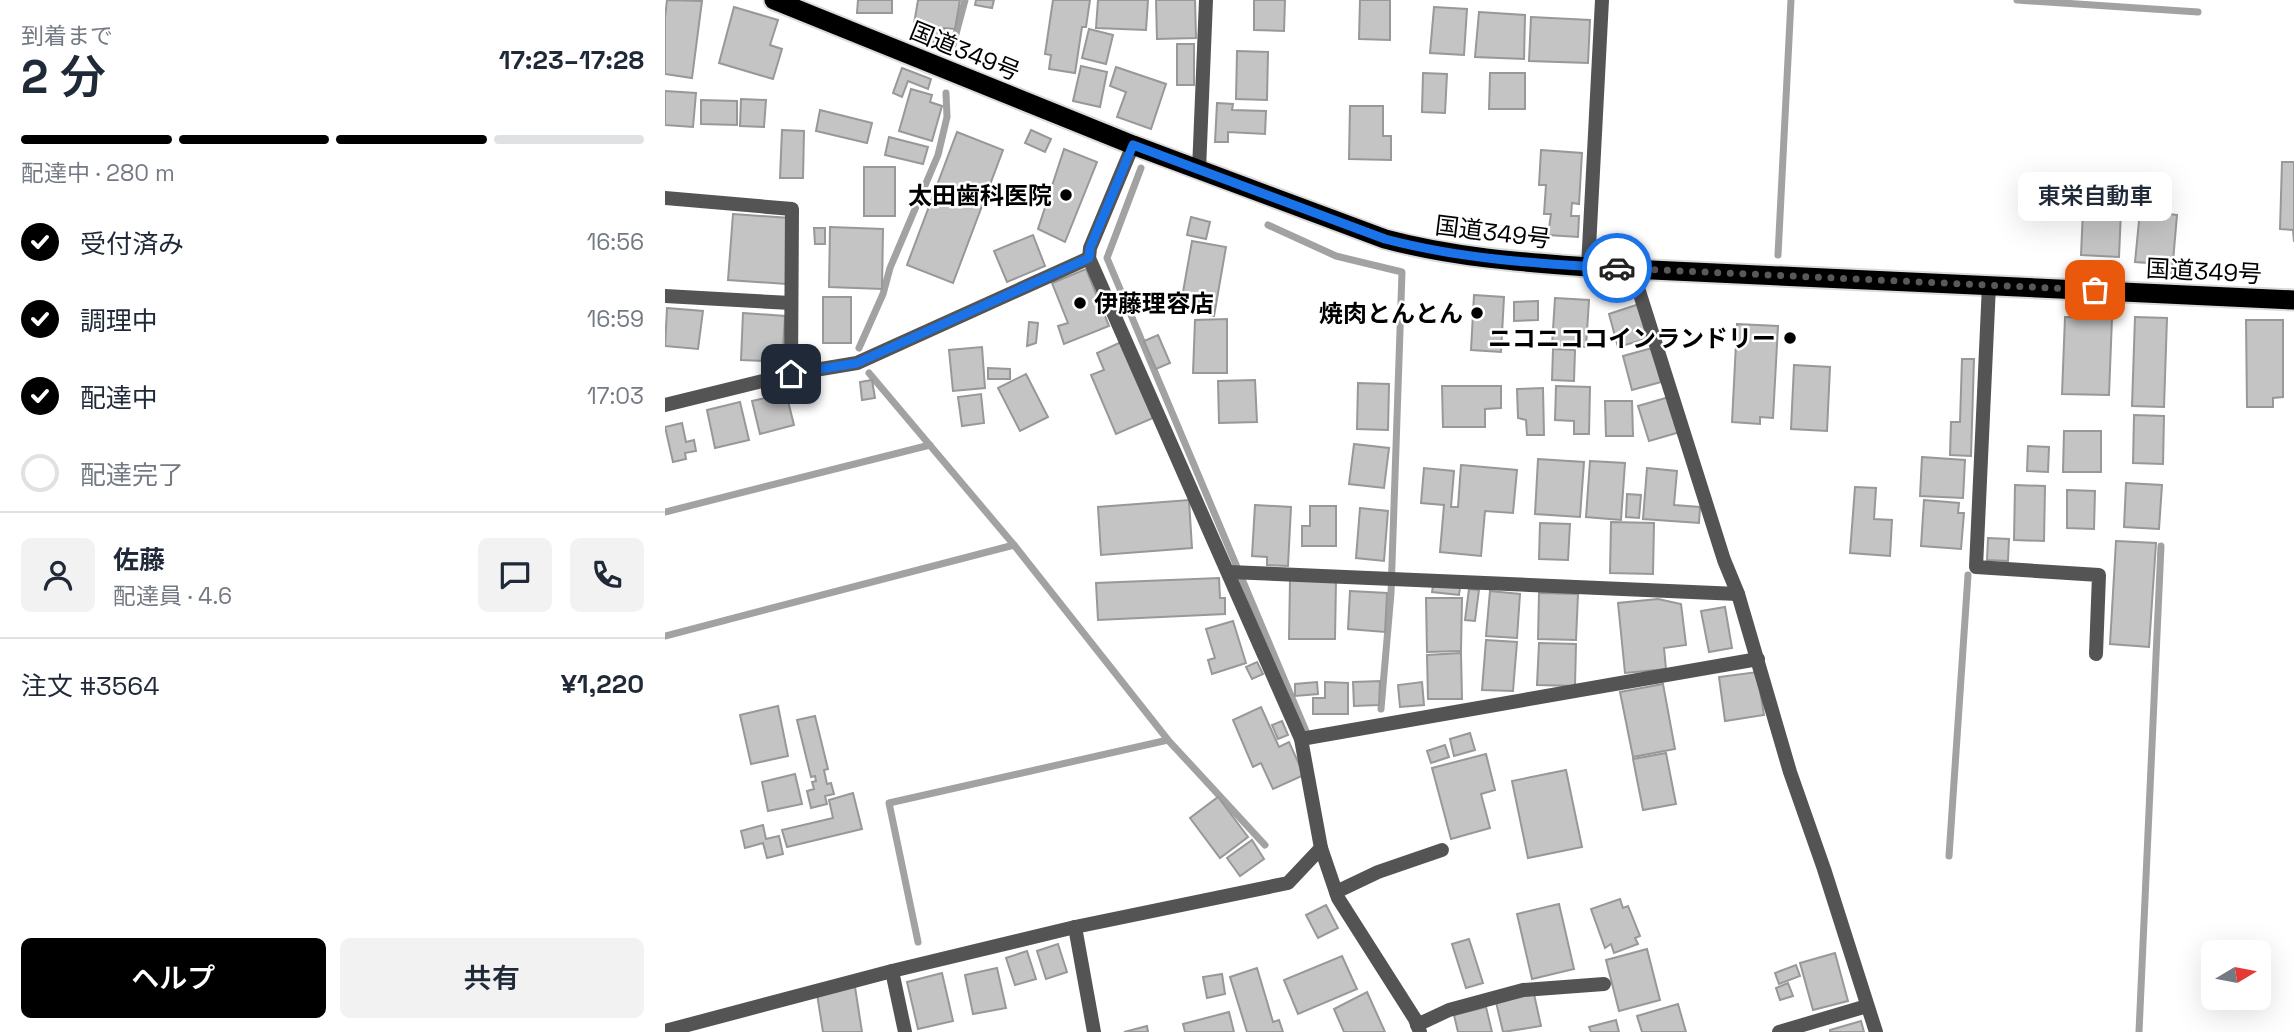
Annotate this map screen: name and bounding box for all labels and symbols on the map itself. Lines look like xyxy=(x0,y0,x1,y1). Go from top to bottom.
street label: 国道349号 xyxy=(905,15,1025,87)
callout: 東栄自動車 xyxy=(2018,171,2172,220)
place label: 太田歯科医院 xyxy=(908,180,1052,211)
marker: 太田歯科医院 xyxy=(1058,187,1074,203)
street label: 国道349号 xyxy=(1433,210,1553,254)
courier xyxy=(1582,233,1652,303)
street label: 国道349号 xyxy=(2145,252,2263,290)
pin xyxy=(2065,260,2125,320)
place label: 伊藤理容店 xyxy=(1094,288,1214,319)
marker: 伊藤理容店 xyxy=(1072,295,1088,311)
place label: 焼肉とんとん xyxy=(1319,298,1463,329)
marker: 焼肉とんとん xyxy=(1469,305,1485,321)
place label: ニコニココインランドリー xyxy=(1488,323,1776,354)
marker: ニコニココインランドリー xyxy=(1782,330,1798,346)
pin xyxy=(761,344,821,404)
north arrow xyxy=(2201,940,2271,1010)

